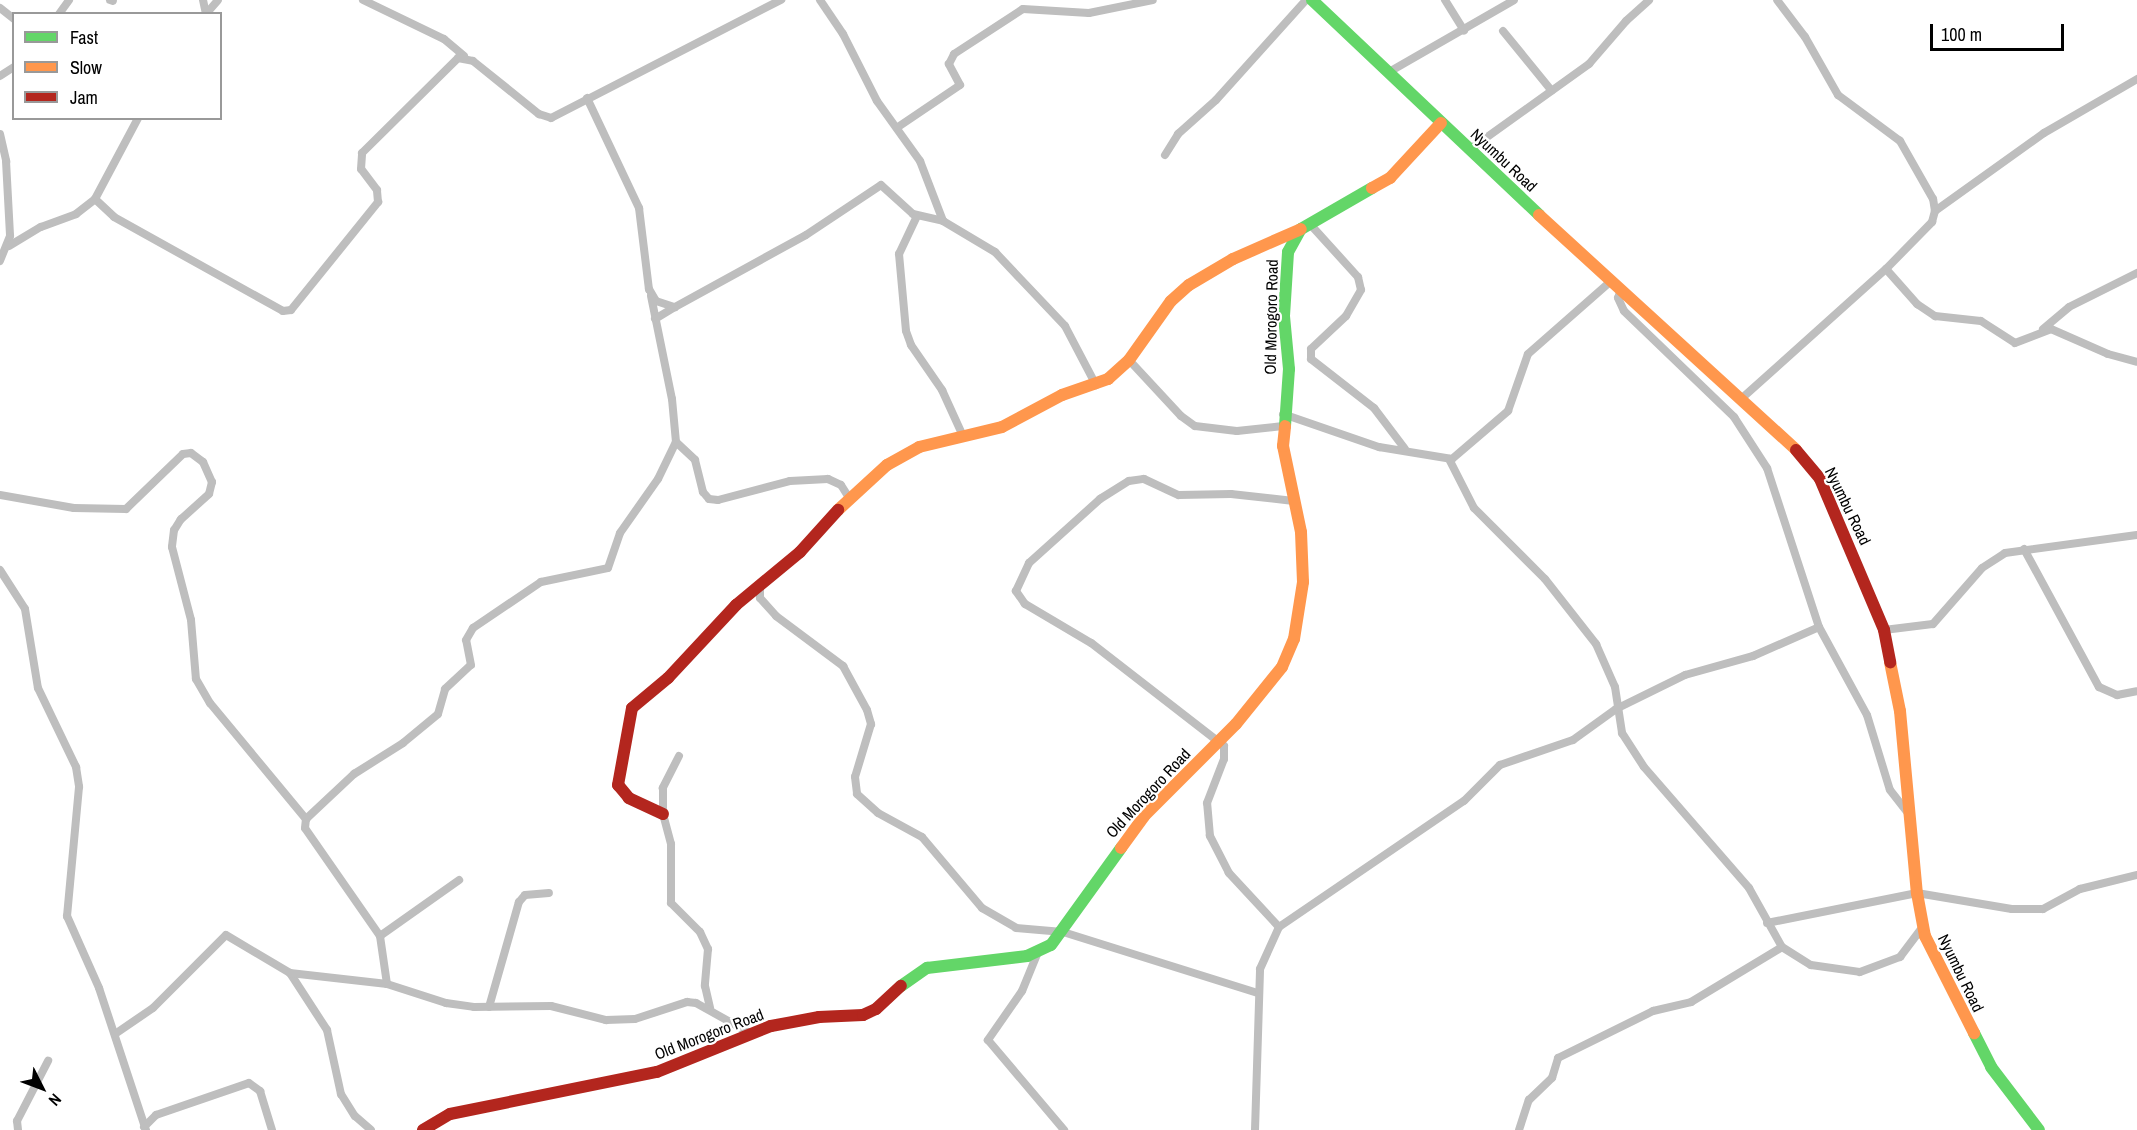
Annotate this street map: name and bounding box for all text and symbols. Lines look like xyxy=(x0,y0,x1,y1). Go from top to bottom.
legend xyxy=(12,12,222,120)
scale bar xyxy=(1933,12,2066,50)
text: 100 m xyxy=(1941,22,1982,47)
text: Fast xyxy=(70,25,98,50)
text: Slow xyxy=(70,55,102,80)
text: Jam xyxy=(70,85,98,110)
street label: Nyumbu Road xyxy=(1467,124,1541,196)
street label: Old Morogoro Road xyxy=(1260,259,1282,375)
street label: Nyumbu Road xyxy=(1821,464,1875,548)
street label: Old Morogoro Road xyxy=(1102,744,1194,842)
street label: Nyumbu Road xyxy=(1934,931,1988,1015)
street label: Old Morogoro Road xyxy=(652,1004,766,1064)
north arrow xyxy=(12,1058,72,1118)
text: N xyxy=(44,1089,67,1111)

